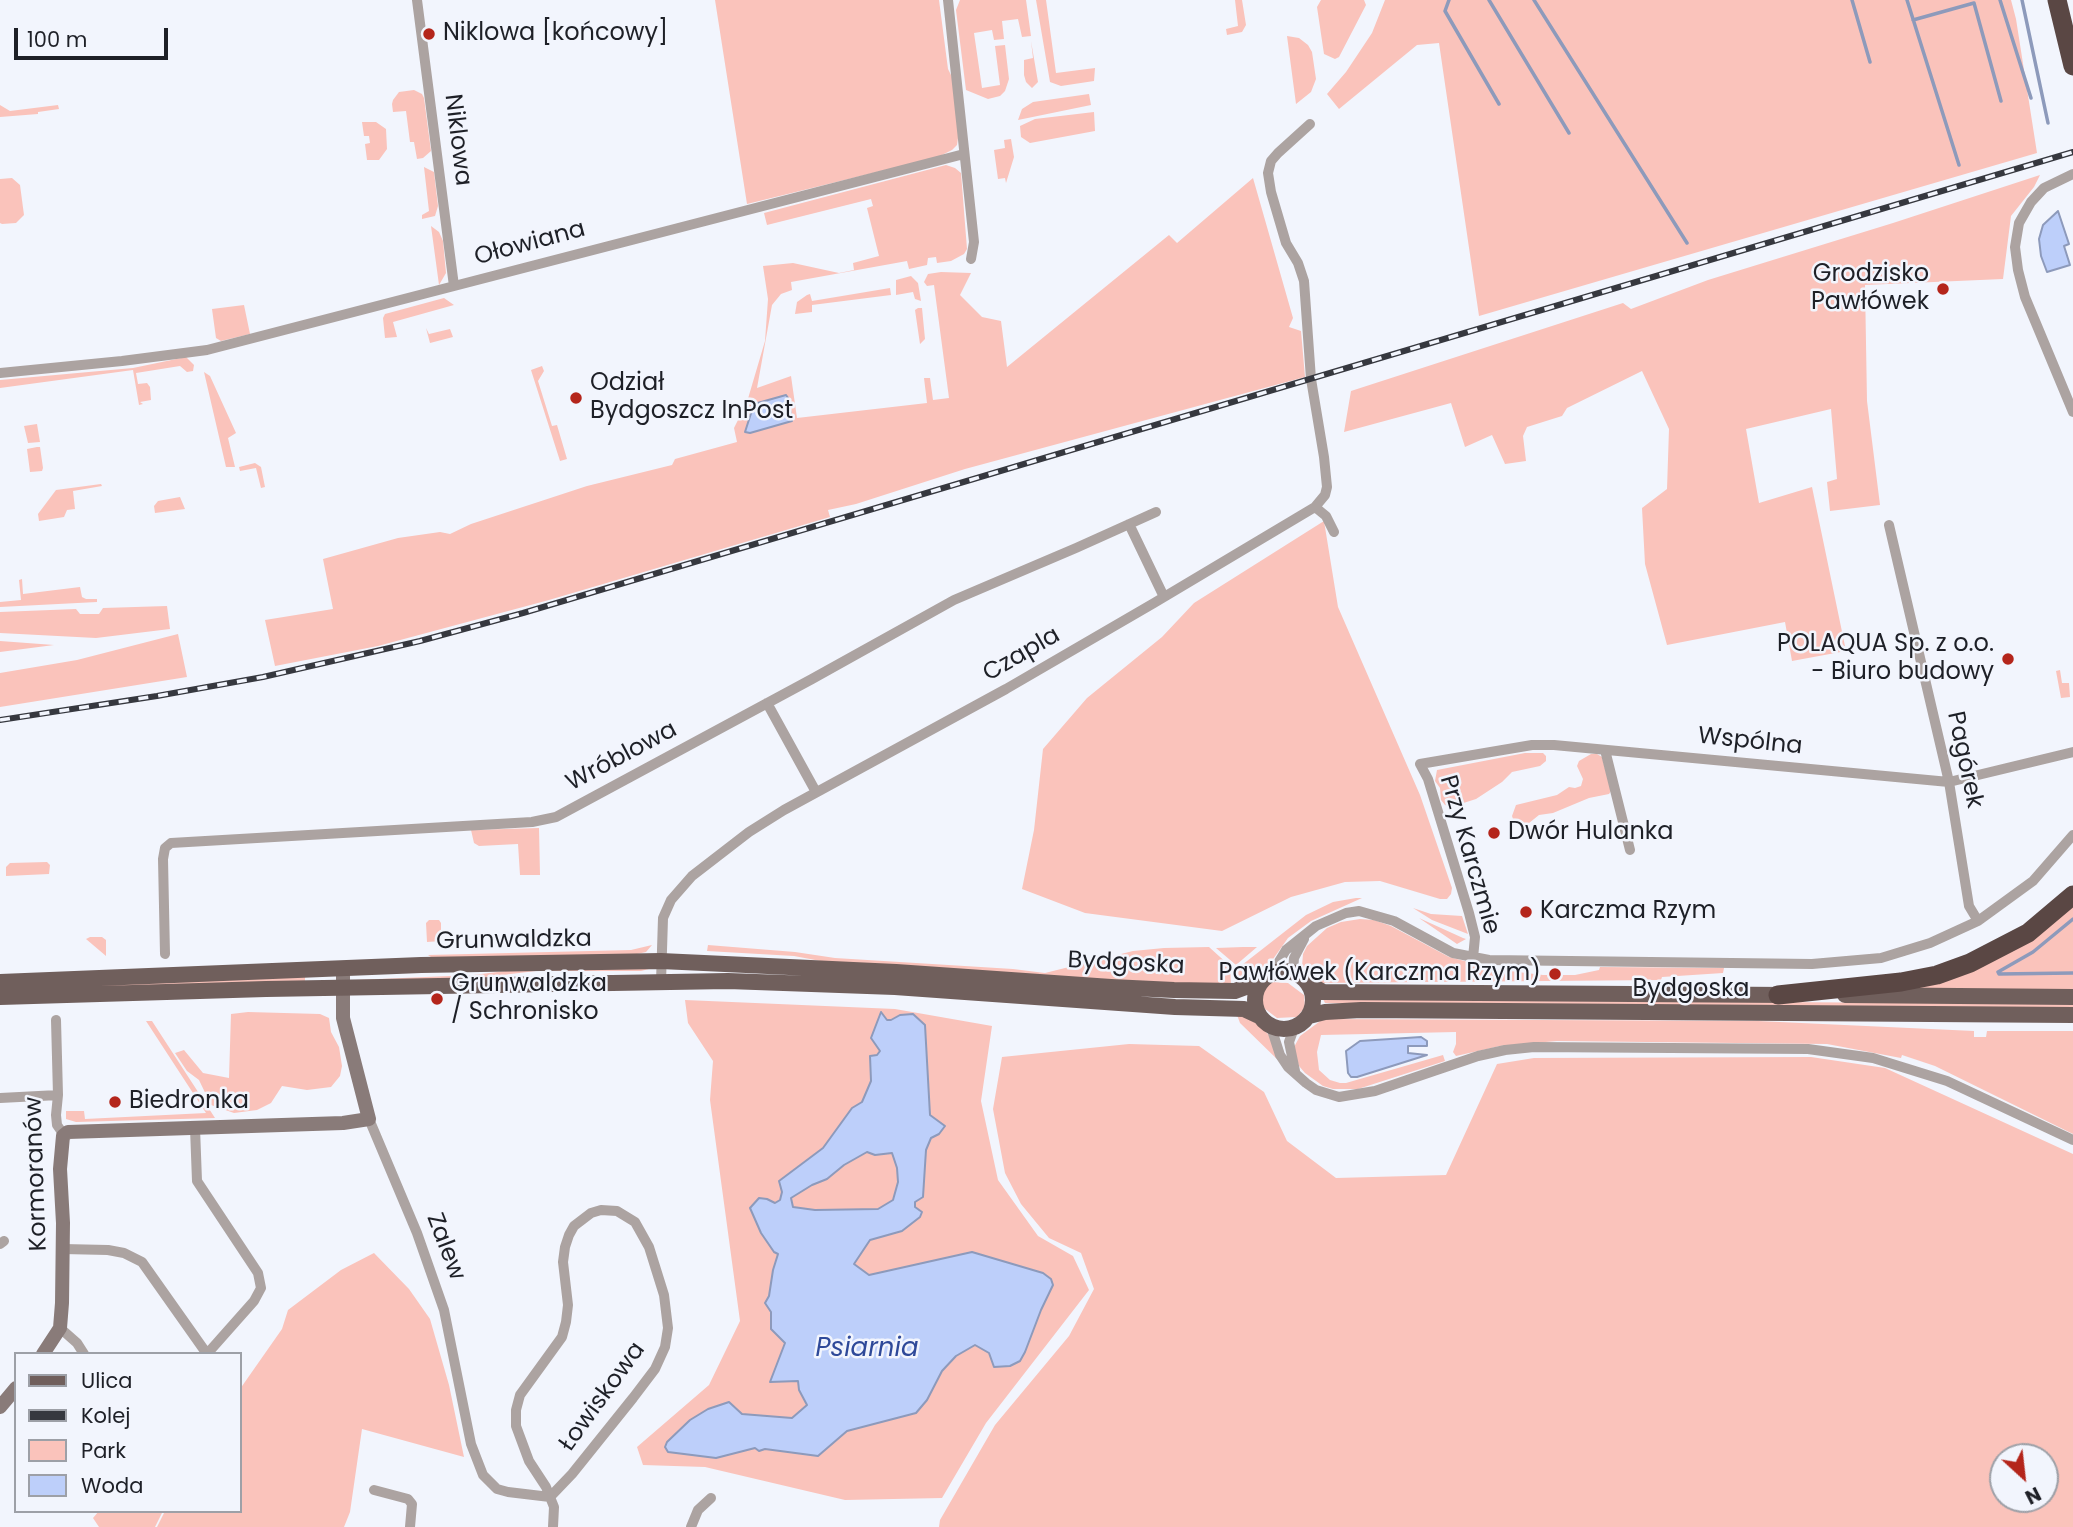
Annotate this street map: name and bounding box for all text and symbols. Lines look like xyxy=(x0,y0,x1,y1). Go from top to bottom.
scale bar xyxy=(18,14,172,58)
place label: Niklowa [końcowy] xyxy=(443,20,668,48)
text: 100 m xyxy=(27,25,87,54)
marker: Niklowa [końcowy] xyxy=(421,26,437,42)
street label: Niklowa xyxy=(437,92,477,188)
street label: Ołowiana xyxy=(471,215,589,273)
place label: Grodzisko Pawłówek xyxy=(1811,261,1929,317)
marker: Grodzisko Pawłówek xyxy=(1935,281,1951,297)
place label: Odział Bydgoszcz InPost xyxy=(590,370,793,426)
marker: Odział Bydgoszcz InPost xyxy=(568,390,584,406)
street label: Czapla xyxy=(978,622,1066,688)
place label: POLAQUA Sp. z o.o. - Biuro budowy xyxy=(1777,631,1994,687)
marker: POLAQUA Sp. z o.o. - Biuro budowy xyxy=(2000,651,2016,667)
street label: Pagórek xyxy=(1940,709,1988,811)
street label: Wróblowa xyxy=(562,716,682,798)
street label: Wspólna xyxy=(1696,722,1804,762)
street label: Przy Karczmie xyxy=(1433,772,1505,938)
place label: Dwór Hulanka xyxy=(1508,819,1673,847)
marker: Dwór Hulanka xyxy=(1486,825,1502,841)
place label: Karczma Rzym xyxy=(1540,898,1716,926)
marker: Karczma Rzym xyxy=(1518,904,1534,920)
street label: Grunwaldzka xyxy=(436,925,592,957)
street label: Bydgoska xyxy=(1067,947,1185,981)
place label: Pawłówek (Karczma Rzym) xyxy=(1219,960,1541,988)
marker: Pawłówek (Karczma Rzym) xyxy=(1547,966,1563,982)
place label: Grunwaldzka / Schronisko xyxy=(451,971,607,1027)
street label: Bydgoska xyxy=(1632,976,1750,1004)
marker: Grunwaldzka / Schronisko xyxy=(429,991,445,1007)
place label: Biedronka xyxy=(129,1088,249,1116)
marker: Biedronka xyxy=(107,1094,123,1110)
street label: Kormoranów xyxy=(20,1096,54,1252)
street label: Zalew xyxy=(419,1209,471,1285)
water label: Psiarnia xyxy=(816,1333,918,1365)
street label: Łowiskowa xyxy=(554,1337,652,1457)
legend xyxy=(14,1352,242,1513)
text: Ulica xyxy=(81,1366,132,1395)
text: Kolej xyxy=(81,1401,130,1430)
text: Park xyxy=(81,1436,126,1465)
north arrow xyxy=(1989,1443,2059,1513)
text: Woda xyxy=(81,1471,143,1500)
text: N xyxy=(2020,1480,2045,1511)

